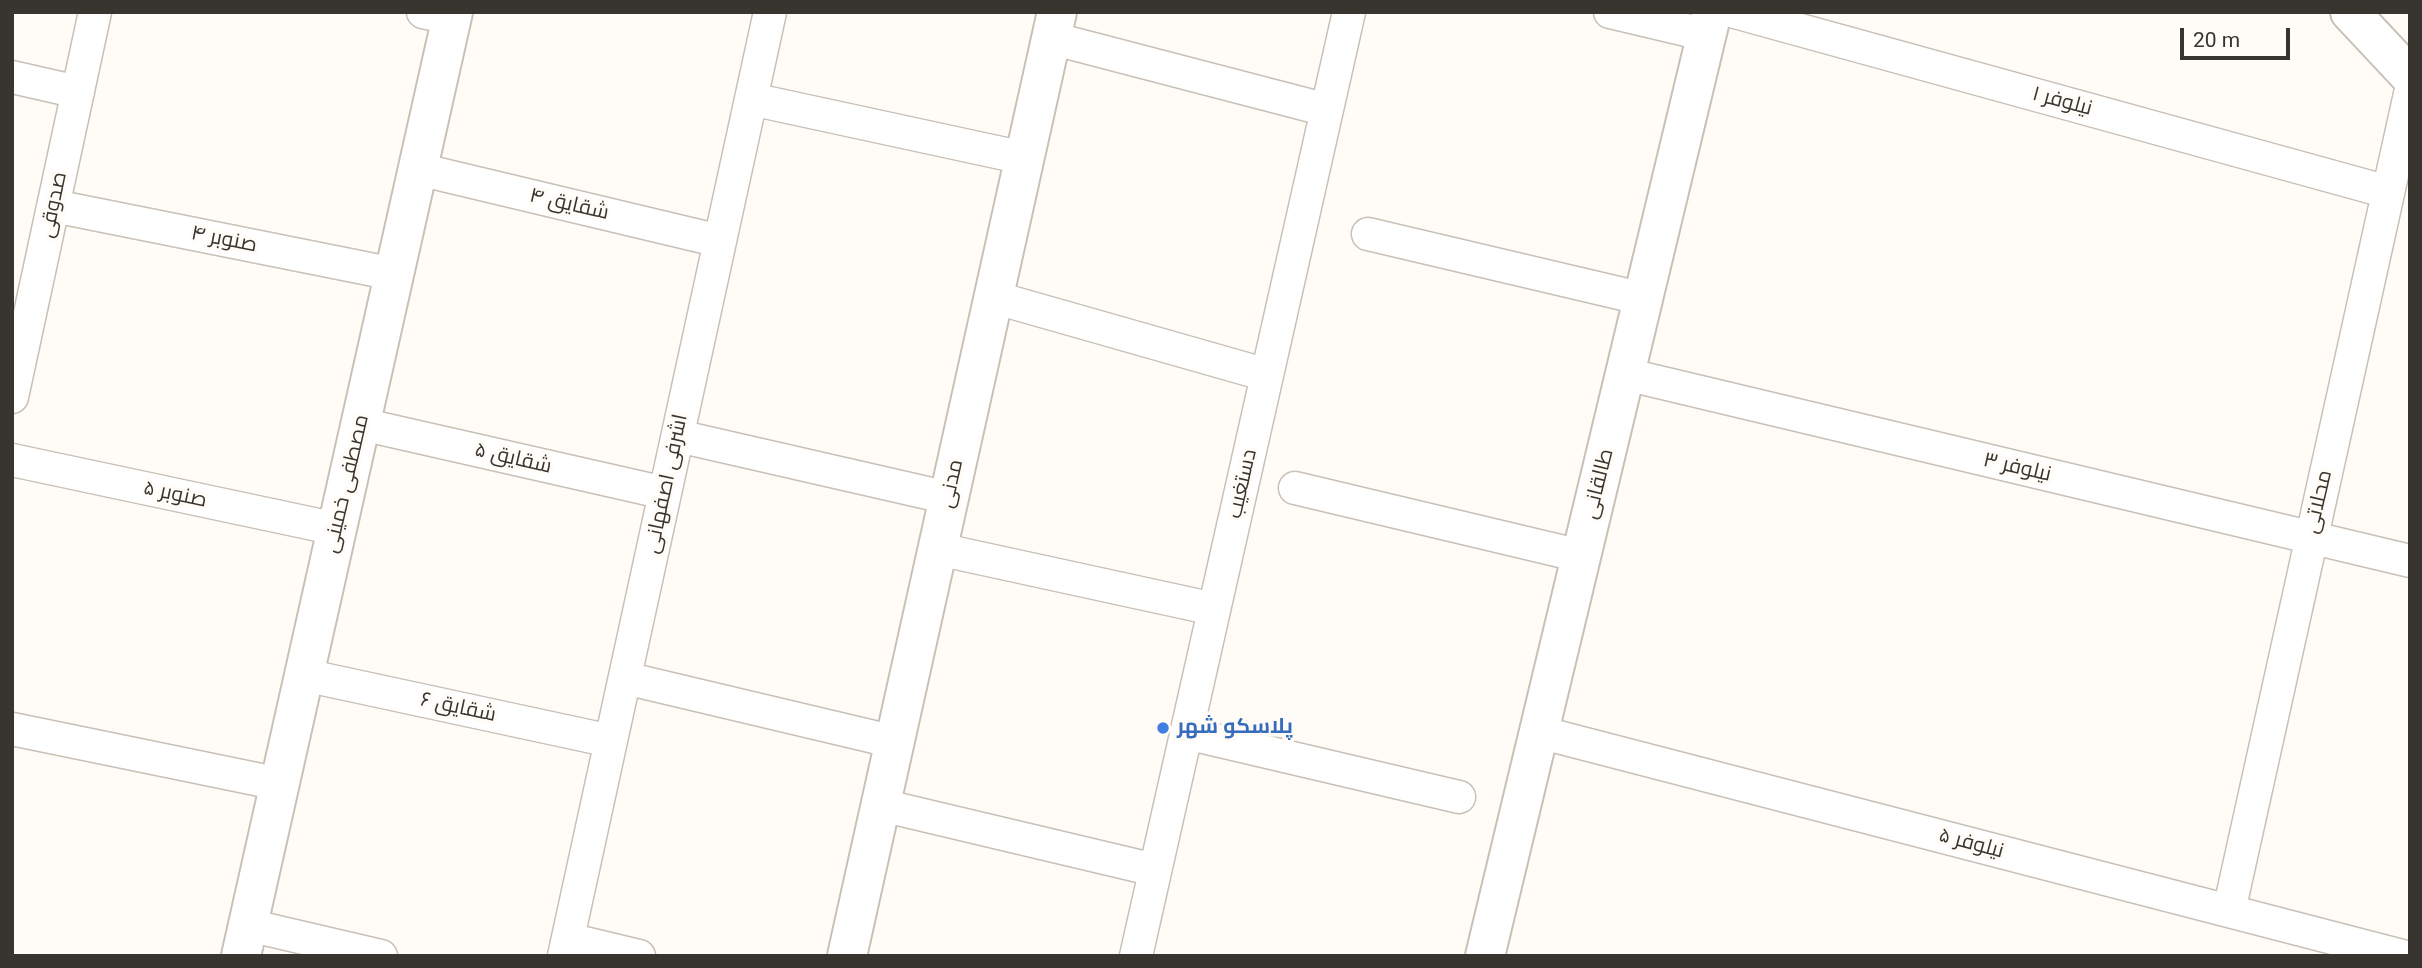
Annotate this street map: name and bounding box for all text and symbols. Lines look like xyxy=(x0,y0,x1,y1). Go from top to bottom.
scale bar xyxy=(2184,14,2294,58)
text: 20 m xyxy=(2193,28,2240,52)
street label: نیلوفر ۱ xyxy=(2029,82,2095,122)
street label: صدوقی xyxy=(35,170,73,240)
street label: شقایق ۴ xyxy=(527,184,611,226)
street label: صنوبر ۴ xyxy=(189,221,259,259)
street label: مصطفی خمینی xyxy=(319,412,375,556)
street label: اشرفی اصفهانی xyxy=(640,412,694,556)
street label: شقایق ۵ xyxy=(472,438,554,480)
street label: طالقانی xyxy=(1578,446,1620,522)
street label: دستغیب xyxy=(1223,447,1263,521)
street label: نیلوفر ۳ xyxy=(1981,448,2053,488)
street label: مدنی xyxy=(935,457,969,511)
street label: محلاتی xyxy=(2299,468,2339,536)
street label: صنوبر ۵ xyxy=(141,476,209,514)
street label: شقایق ۶ xyxy=(418,688,498,728)
place label: پلاسکو شهر xyxy=(1177,715,1293,741)
marker: پلاسکو شهر xyxy=(1155,720,1171,736)
street label: نیلوفر ۵ xyxy=(1936,823,2006,865)

